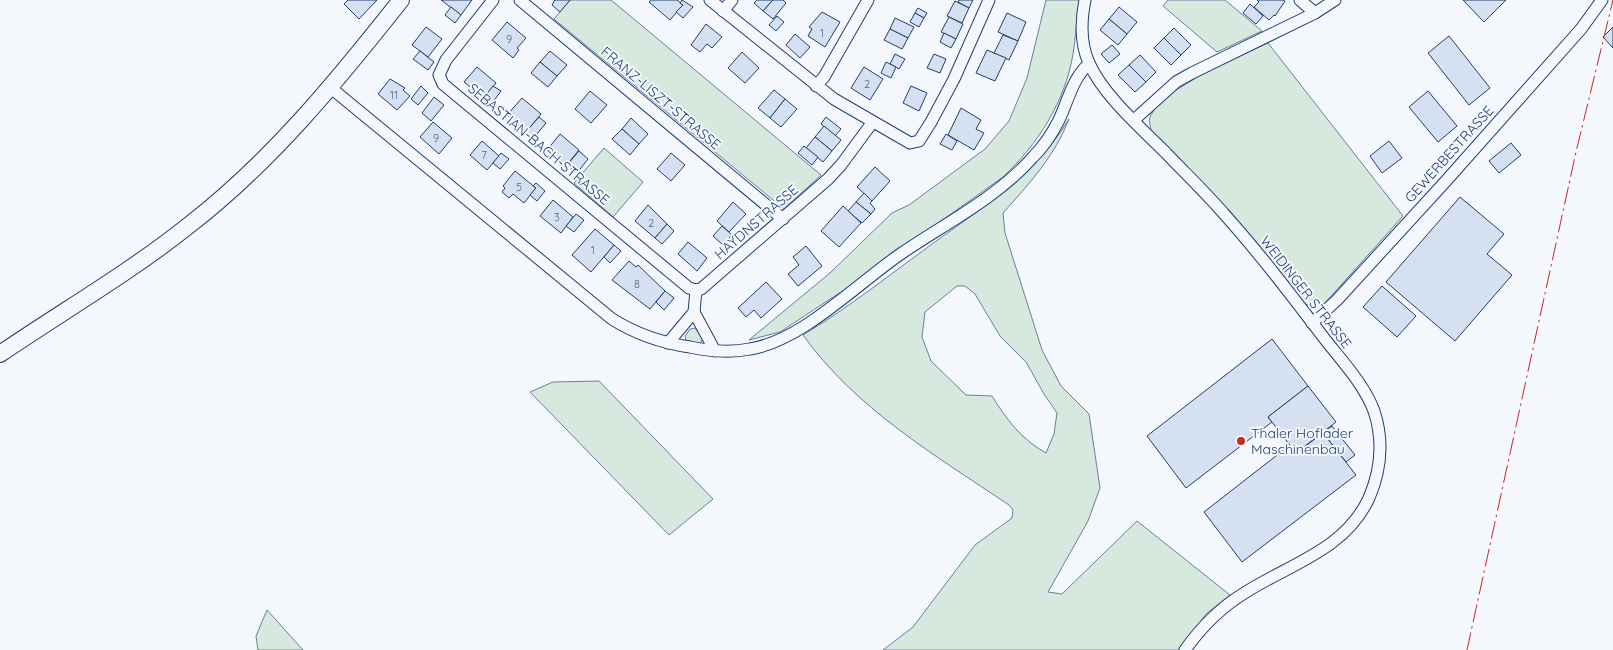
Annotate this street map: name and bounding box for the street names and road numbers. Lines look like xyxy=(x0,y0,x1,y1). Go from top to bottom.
street label: FRANZ-LISZT-STRASSE xyxy=(597,42,725,154)
street label: SEBASTIAN-BACH-STRASSE xyxy=(464,79,614,209)
street label: GEWERBESTRASSE xyxy=(1401,102,1497,206)
street label: HAYDNSTRASSE xyxy=(710,181,802,263)
street label: WEIDINGER STRASSE xyxy=(1256,232,1356,352)

